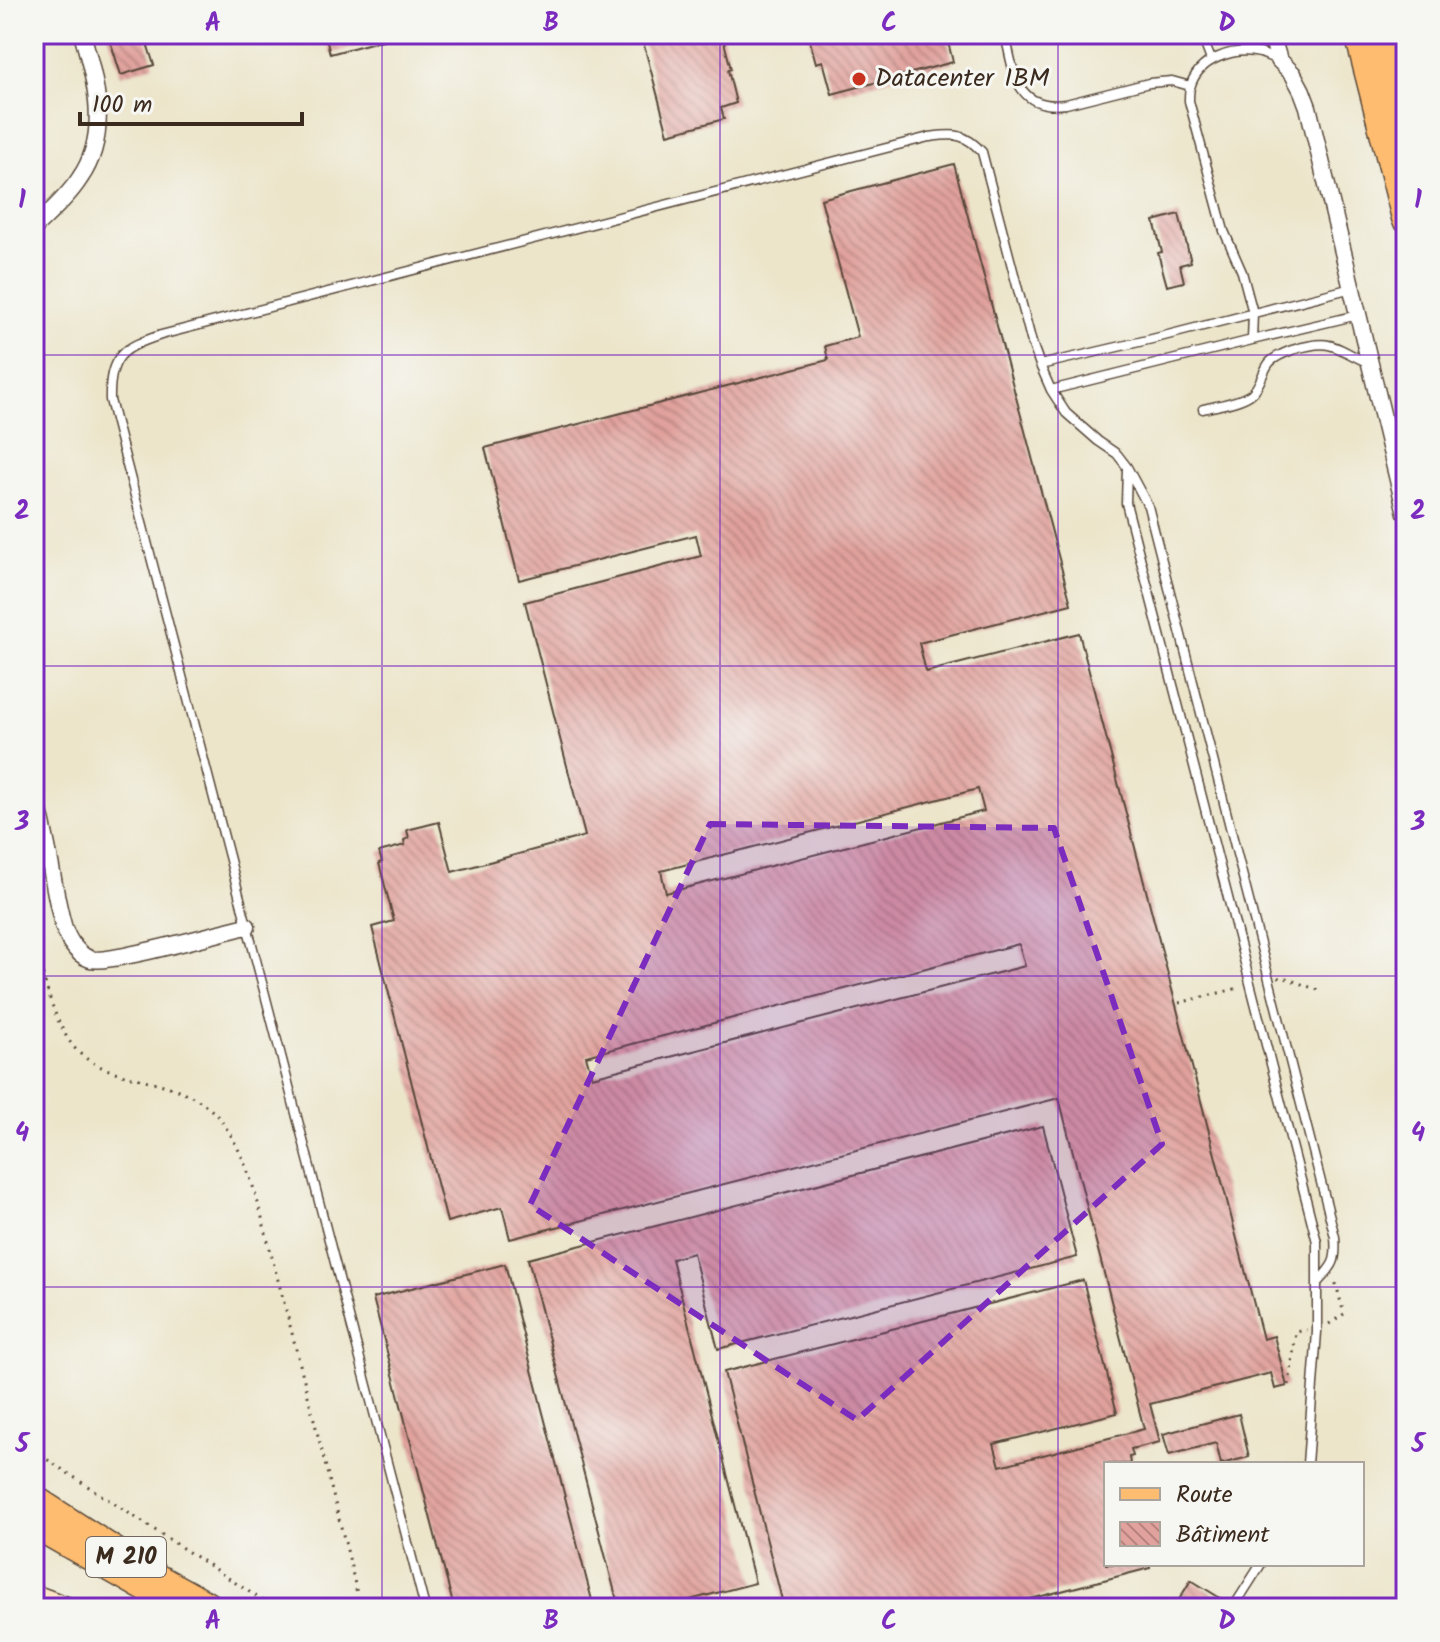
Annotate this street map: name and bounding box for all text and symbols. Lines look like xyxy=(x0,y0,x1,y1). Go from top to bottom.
text: A xyxy=(205,3,221,45)
text: B xyxy=(543,3,559,45)
text: C xyxy=(881,3,897,45)
text: D xyxy=(1218,3,1236,45)
place label: Datacenter IBM xyxy=(875,58,1050,100)
marker: Datacenter IBM xyxy=(850,70,868,88)
scale bar xyxy=(80,76,302,126)
text: 100 m xyxy=(92,86,152,125)
text: 1 xyxy=(18,180,26,222)
text: 1 xyxy=(1414,180,1422,222)
text: 2 xyxy=(14,491,30,533)
text: 2 xyxy=(1410,491,1426,533)
text: 3 xyxy=(14,802,29,844)
text: 3 xyxy=(1410,802,1425,844)
text: 4 xyxy=(15,1113,29,1155)
text: 4 xyxy=(1411,1113,1425,1155)
text: 5 xyxy=(14,1424,30,1466)
text: 5 xyxy=(1410,1424,1426,1466)
legend xyxy=(1104,1462,1364,1566)
text: Route xyxy=(1176,1476,1233,1515)
text: Bâtiment xyxy=(1176,1516,1270,1555)
road number: M 210 xyxy=(86,1537,166,1577)
text: A xyxy=(205,1601,221,1642)
text: B xyxy=(543,1601,559,1642)
text: C xyxy=(881,1601,897,1642)
text: D xyxy=(1218,1601,1236,1642)

